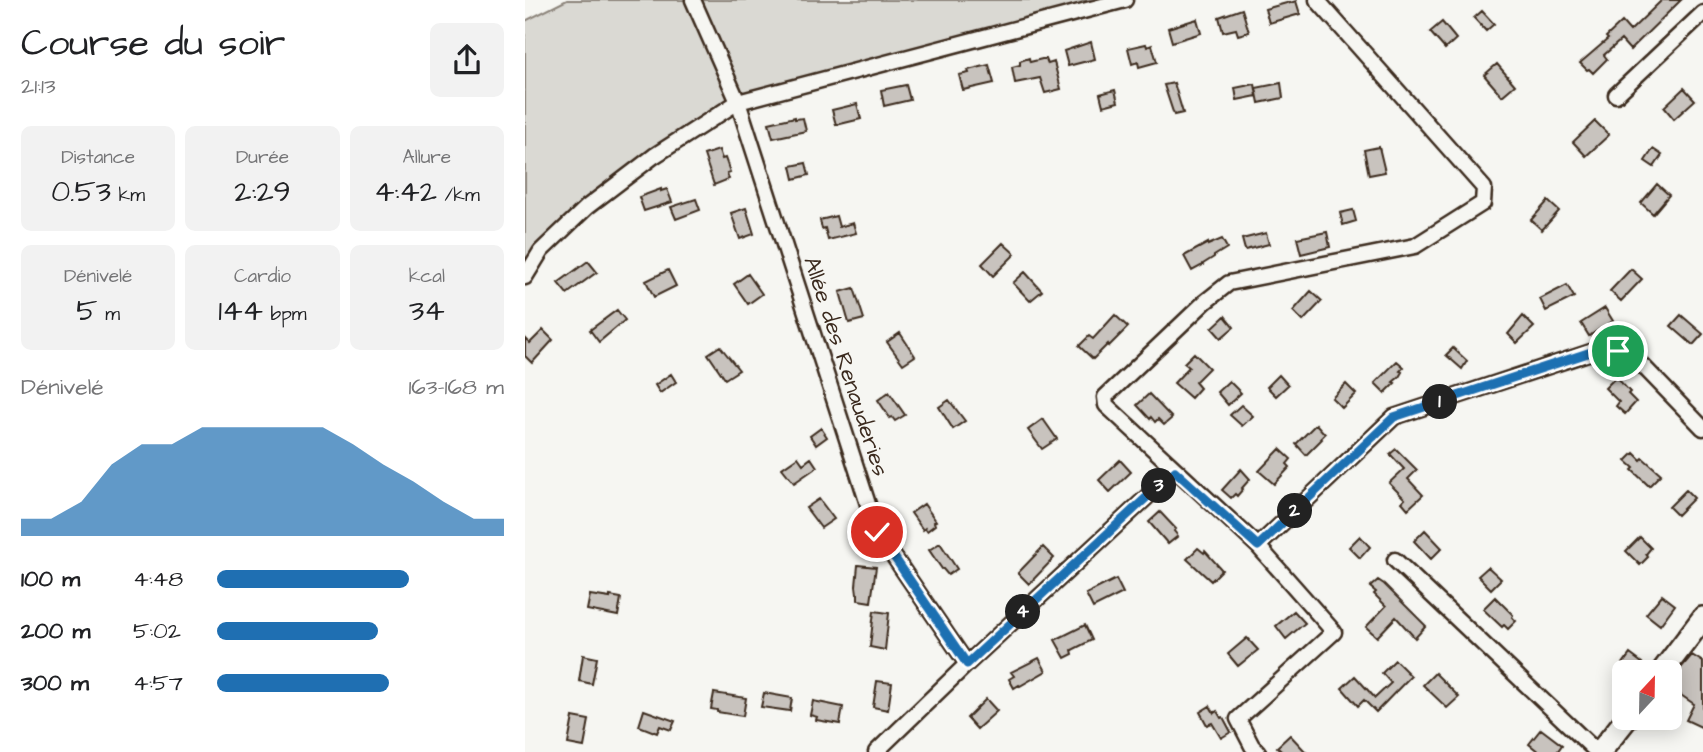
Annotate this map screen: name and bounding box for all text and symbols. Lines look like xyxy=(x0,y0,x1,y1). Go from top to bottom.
text: Course du soir xyxy=(21,18,286,70)
button: share xyxy=(430,23,504,97)
text: 21:13 xyxy=(21,70,56,102)
text: Distance xyxy=(61,144,135,171)
text: Durée xyxy=(236,144,289,171)
text: Allure xyxy=(403,144,451,171)
text: 0.53 xyxy=(51,171,111,213)
text: 2:29 xyxy=(234,171,291,213)
text: 4:42 xyxy=(374,171,437,213)
text: km xyxy=(111,182,145,209)
text: /km xyxy=(437,182,480,209)
street label: Allée des Renauderies xyxy=(795,252,897,480)
text: Dénivelé xyxy=(64,263,132,290)
text: Cardio xyxy=(234,263,291,290)
text: kcal xyxy=(409,263,445,290)
text: 5 xyxy=(76,290,98,332)
text: 144 xyxy=(218,290,263,332)
text: 34 xyxy=(409,290,445,332)
text: m xyxy=(98,301,120,328)
text: bpm xyxy=(263,301,307,328)
pin xyxy=(1588,321,1648,381)
icon: arrive xyxy=(1599,332,1637,370)
text: Dénivelé xyxy=(21,371,104,403)
text: 163–168 m xyxy=(408,371,504,403)
pin: 1 xyxy=(1423,384,1457,420)
text: 1 xyxy=(1438,388,1441,415)
pin: 3 xyxy=(1141,468,1177,504)
text: 3 xyxy=(1154,472,1163,499)
pin: 2 xyxy=(1277,494,1313,528)
text: 2 xyxy=(1289,497,1300,524)
pin xyxy=(847,502,907,562)
icon: check xyxy=(858,513,896,551)
text: 100 m xyxy=(21,563,80,595)
text: 4:48 xyxy=(133,563,183,595)
pin: 4 xyxy=(1005,594,1041,630)
text: 4 xyxy=(1016,598,1029,625)
text: 200 m xyxy=(21,615,90,647)
text: 5:02 xyxy=(133,615,181,647)
north arrow xyxy=(1612,660,1682,730)
map controls xyxy=(1612,660,1682,730)
text: 300 m xyxy=(21,667,89,699)
text: 4:57 xyxy=(133,667,183,699)

